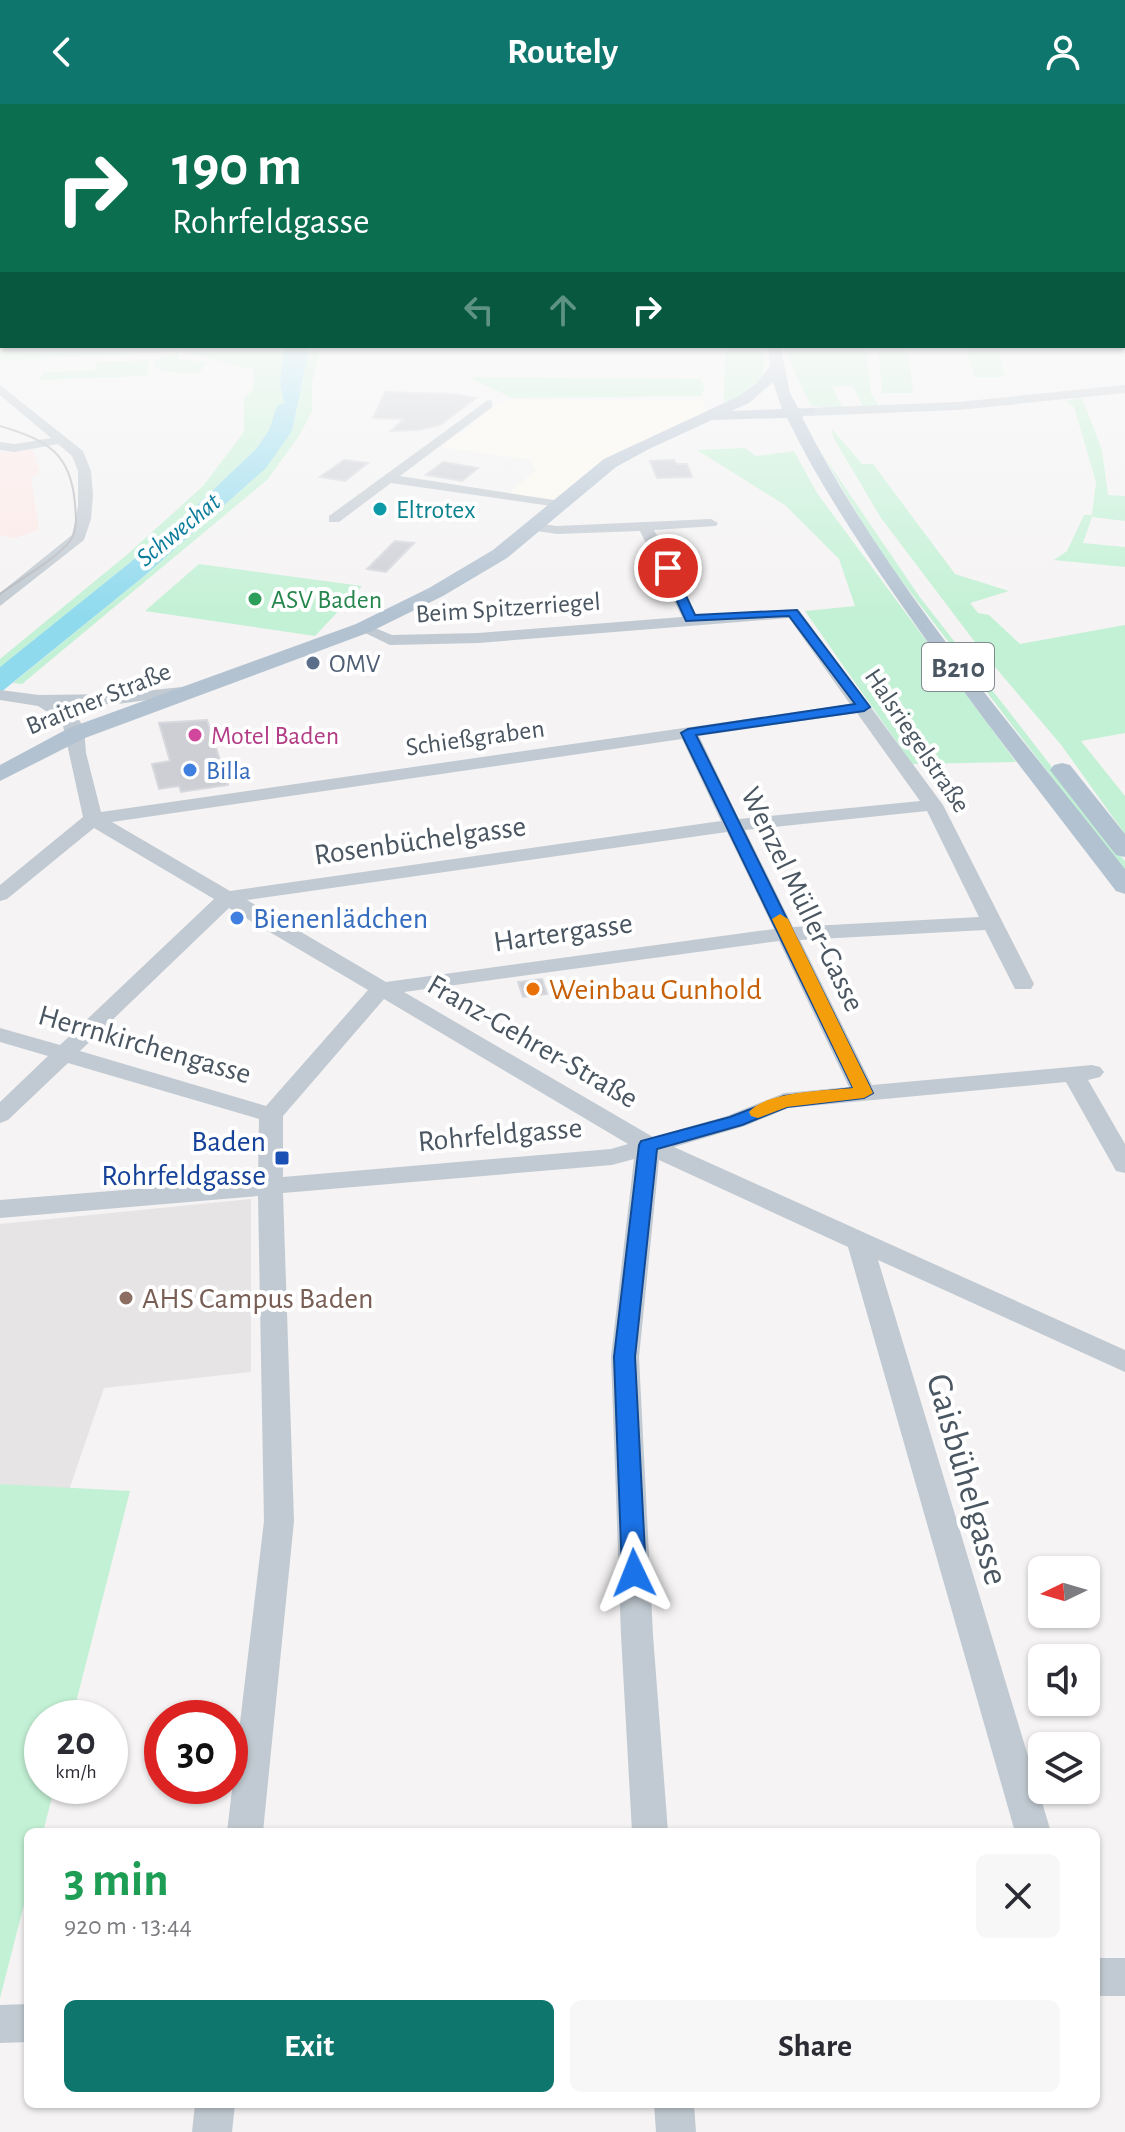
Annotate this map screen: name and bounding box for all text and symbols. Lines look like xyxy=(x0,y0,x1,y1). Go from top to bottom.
icon: back xyxy=(40,30,84,74)
icon: person xyxy=(1041,30,1085,74)
text: Routely xyxy=(507,34,618,70)
icon: right xyxy=(40,136,144,240)
text: 190 m xyxy=(172,139,302,195)
text: Rohrfeldgasse xyxy=(172,204,370,240)
icon: left xyxy=(457,288,501,332)
icon: ahead xyxy=(541,288,585,332)
icon: right xyxy=(625,288,669,332)
water label: Schwechat xyxy=(132,488,226,571)
place label: Eltrotex xyxy=(396,497,476,523)
marker: Eltrotex xyxy=(371,500,389,518)
pin xyxy=(634,534,702,602)
icon: arrive xyxy=(646,546,690,590)
place label: ASV Baden xyxy=(271,587,382,613)
street label: Beim Spitzerriegel xyxy=(415,589,601,627)
marker: ASV Baden xyxy=(246,590,264,608)
road number: B210 xyxy=(922,643,994,691)
place label: OMV xyxy=(329,651,381,677)
marker: OMV xyxy=(304,654,322,672)
street label: Braitner Straße xyxy=(22,658,174,740)
street label: Halsriegelstraße xyxy=(860,664,975,817)
street label: Schießgraben xyxy=(404,715,546,761)
place label: Motel Baden xyxy=(211,723,339,749)
marker: Motel Baden xyxy=(186,726,204,744)
place label: Billa xyxy=(206,758,251,784)
marker: Billa xyxy=(181,761,199,779)
street label: Wenzel Müller-Gasse xyxy=(735,783,869,1016)
street label: Rosenbüchelgasse xyxy=(312,811,528,871)
place label: Bienenlädchen xyxy=(253,904,428,934)
street label: Hartergasse xyxy=(492,908,635,958)
marker: Bienenlädchen xyxy=(228,909,246,927)
street label: Franz-Gehrer-Straße xyxy=(422,970,643,1114)
place label: Weinbau Gunhold xyxy=(549,975,762,1005)
marker: Weinbau Gunhold xyxy=(524,980,542,998)
street label: Herrnkirchengasse xyxy=(35,1000,254,1090)
street label: Rohrfeldgasse xyxy=(417,1113,583,1157)
place label: Baden Rohrfeldgasse xyxy=(101,1127,266,1191)
marker: Baden Rohrfeldgasse xyxy=(273,1149,291,1167)
place label: AHS Campus Baden xyxy=(142,1284,374,1314)
marker: AHS Campus Baden xyxy=(117,1289,135,1307)
street label: Gaisbühelgasse xyxy=(920,1370,1014,1589)
position arrow xyxy=(592,1531,676,1615)
north arrow xyxy=(1028,1556,1100,1628)
map controls xyxy=(1028,1556,1100,1804)
button: sound xyxy=(1028,1644,1100,1716)
speed limit sign: 30 xyxy=(144,1700,248,1804)
text: 20 xyxy=(56,1722,96,1762)
button: layers xyxy=(1028,1732,1100,1804)
text: km/h xyxy=(55,1762,97,1782)
button: close xyxy=(976,1854,1060,1938)
text: 3 min xyxy=(64,1857,169,1905)
text: 920 m · 13:44 xyxy=(64,1913,192,1939)
button: Exit xyxy=(64,2000,554,2092)
button: Share xyxy=(570,2000,1060,2092)

